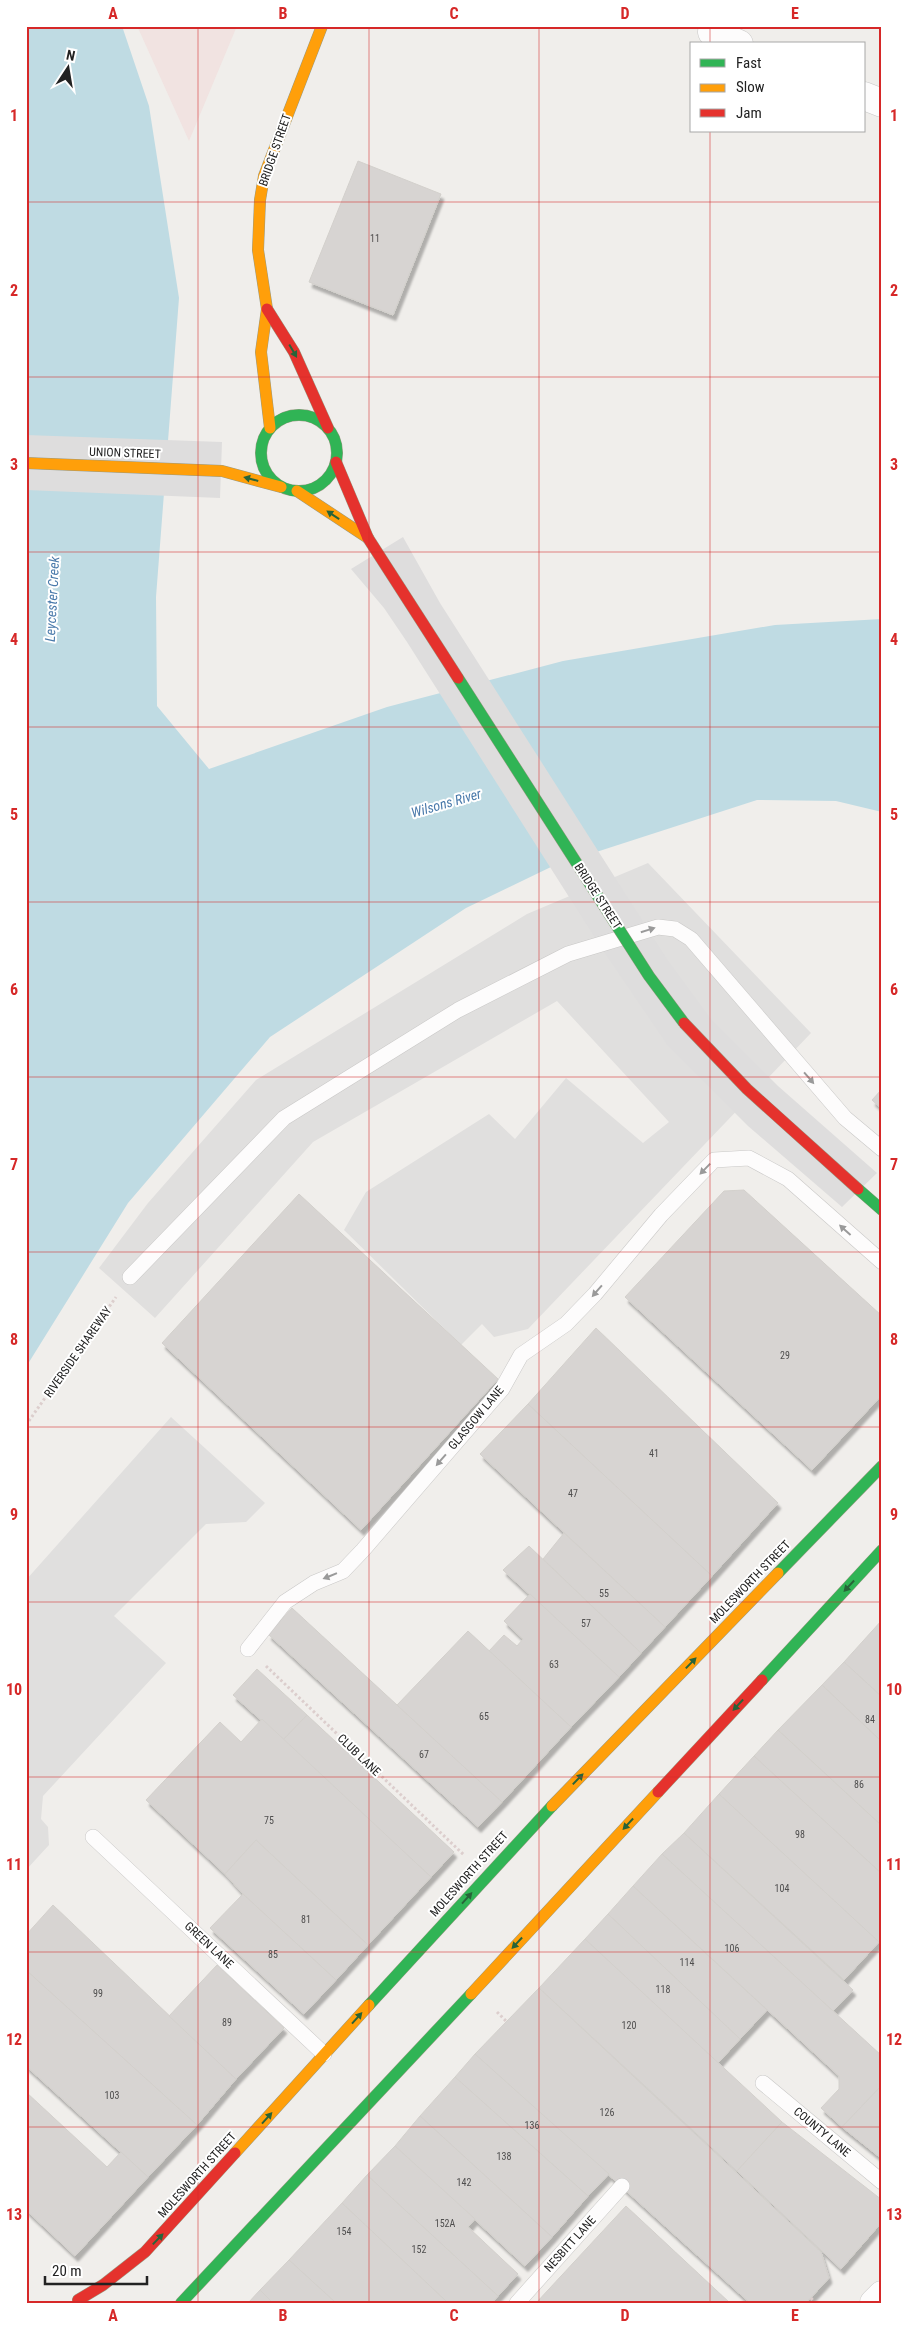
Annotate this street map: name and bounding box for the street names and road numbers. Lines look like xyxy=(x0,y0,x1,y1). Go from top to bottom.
street label: BRIDGE STREET xyxy=(256,112,294,188)
street label: UNION STREET xyxy=(89,445,161,461)
street label: BRIDGE STREET xyxy=(572,860,624,932)
street label: RIVERSIDE SHAREWAY xyxy=(41,1303,115,1400)
street label: GLASGOW LANE xyxy=(445,1383,507,1453)
street label: MOLESWORTH STREET xyxy=(707,1538,793,1626)
street label: CLUB LANE xyxy=(335,1731,383,1779)
street label: MOLESWORTH STREET xyxy=(427,1828,511,1920)
street label: GREEN LANE xyxy=(182,1919,236,1971)
street label: COUNTY LANE xyxy=(791,2104,853,2160)
street label: MOLESWORTH STREET xyxy=(155,2129,239,2221)
street label: NESBITT LANE xyxy=(541,2213,599,2275)

